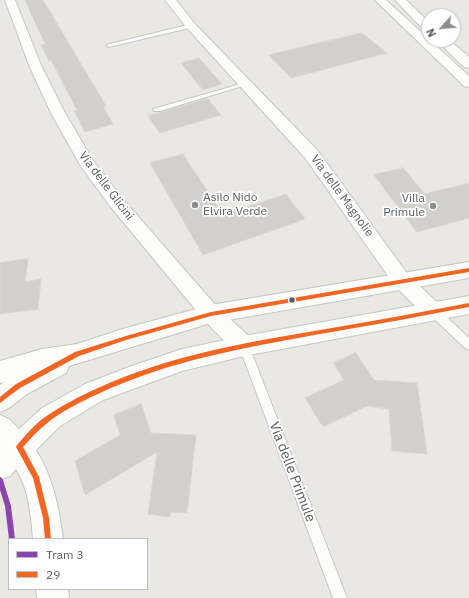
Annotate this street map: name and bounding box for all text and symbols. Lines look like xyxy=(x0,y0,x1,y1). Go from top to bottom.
north arrow xyxy=(421,8,461,48)
text: N xyxy=(423,26,439,39)
street label: Via delle Glicini xyxy=(75,149,137,223)
street label: Via delle Magnolie xyxy=(307,152,377,240)
place label: Asilo Nido Elvira Verde xyxy=(203,191,267,219)
place label: Villa Primule xyxy=(383,192,425,220)
marker: Asilo Nido Elvira Verde xyxy=(190,200,200,210)
marker: Villa Primule xyxy=(428,201,438,211)
unlabelled marker xyxy=(287,295,297,305)
street label: Via delle Primule xyxy=(265,420,319,524)
legend xyxy=(8,538,148,590)
text: Tram 3 xyxy=(46,547,84,562)
text: 29 xyxy=(46,567,60,582)

